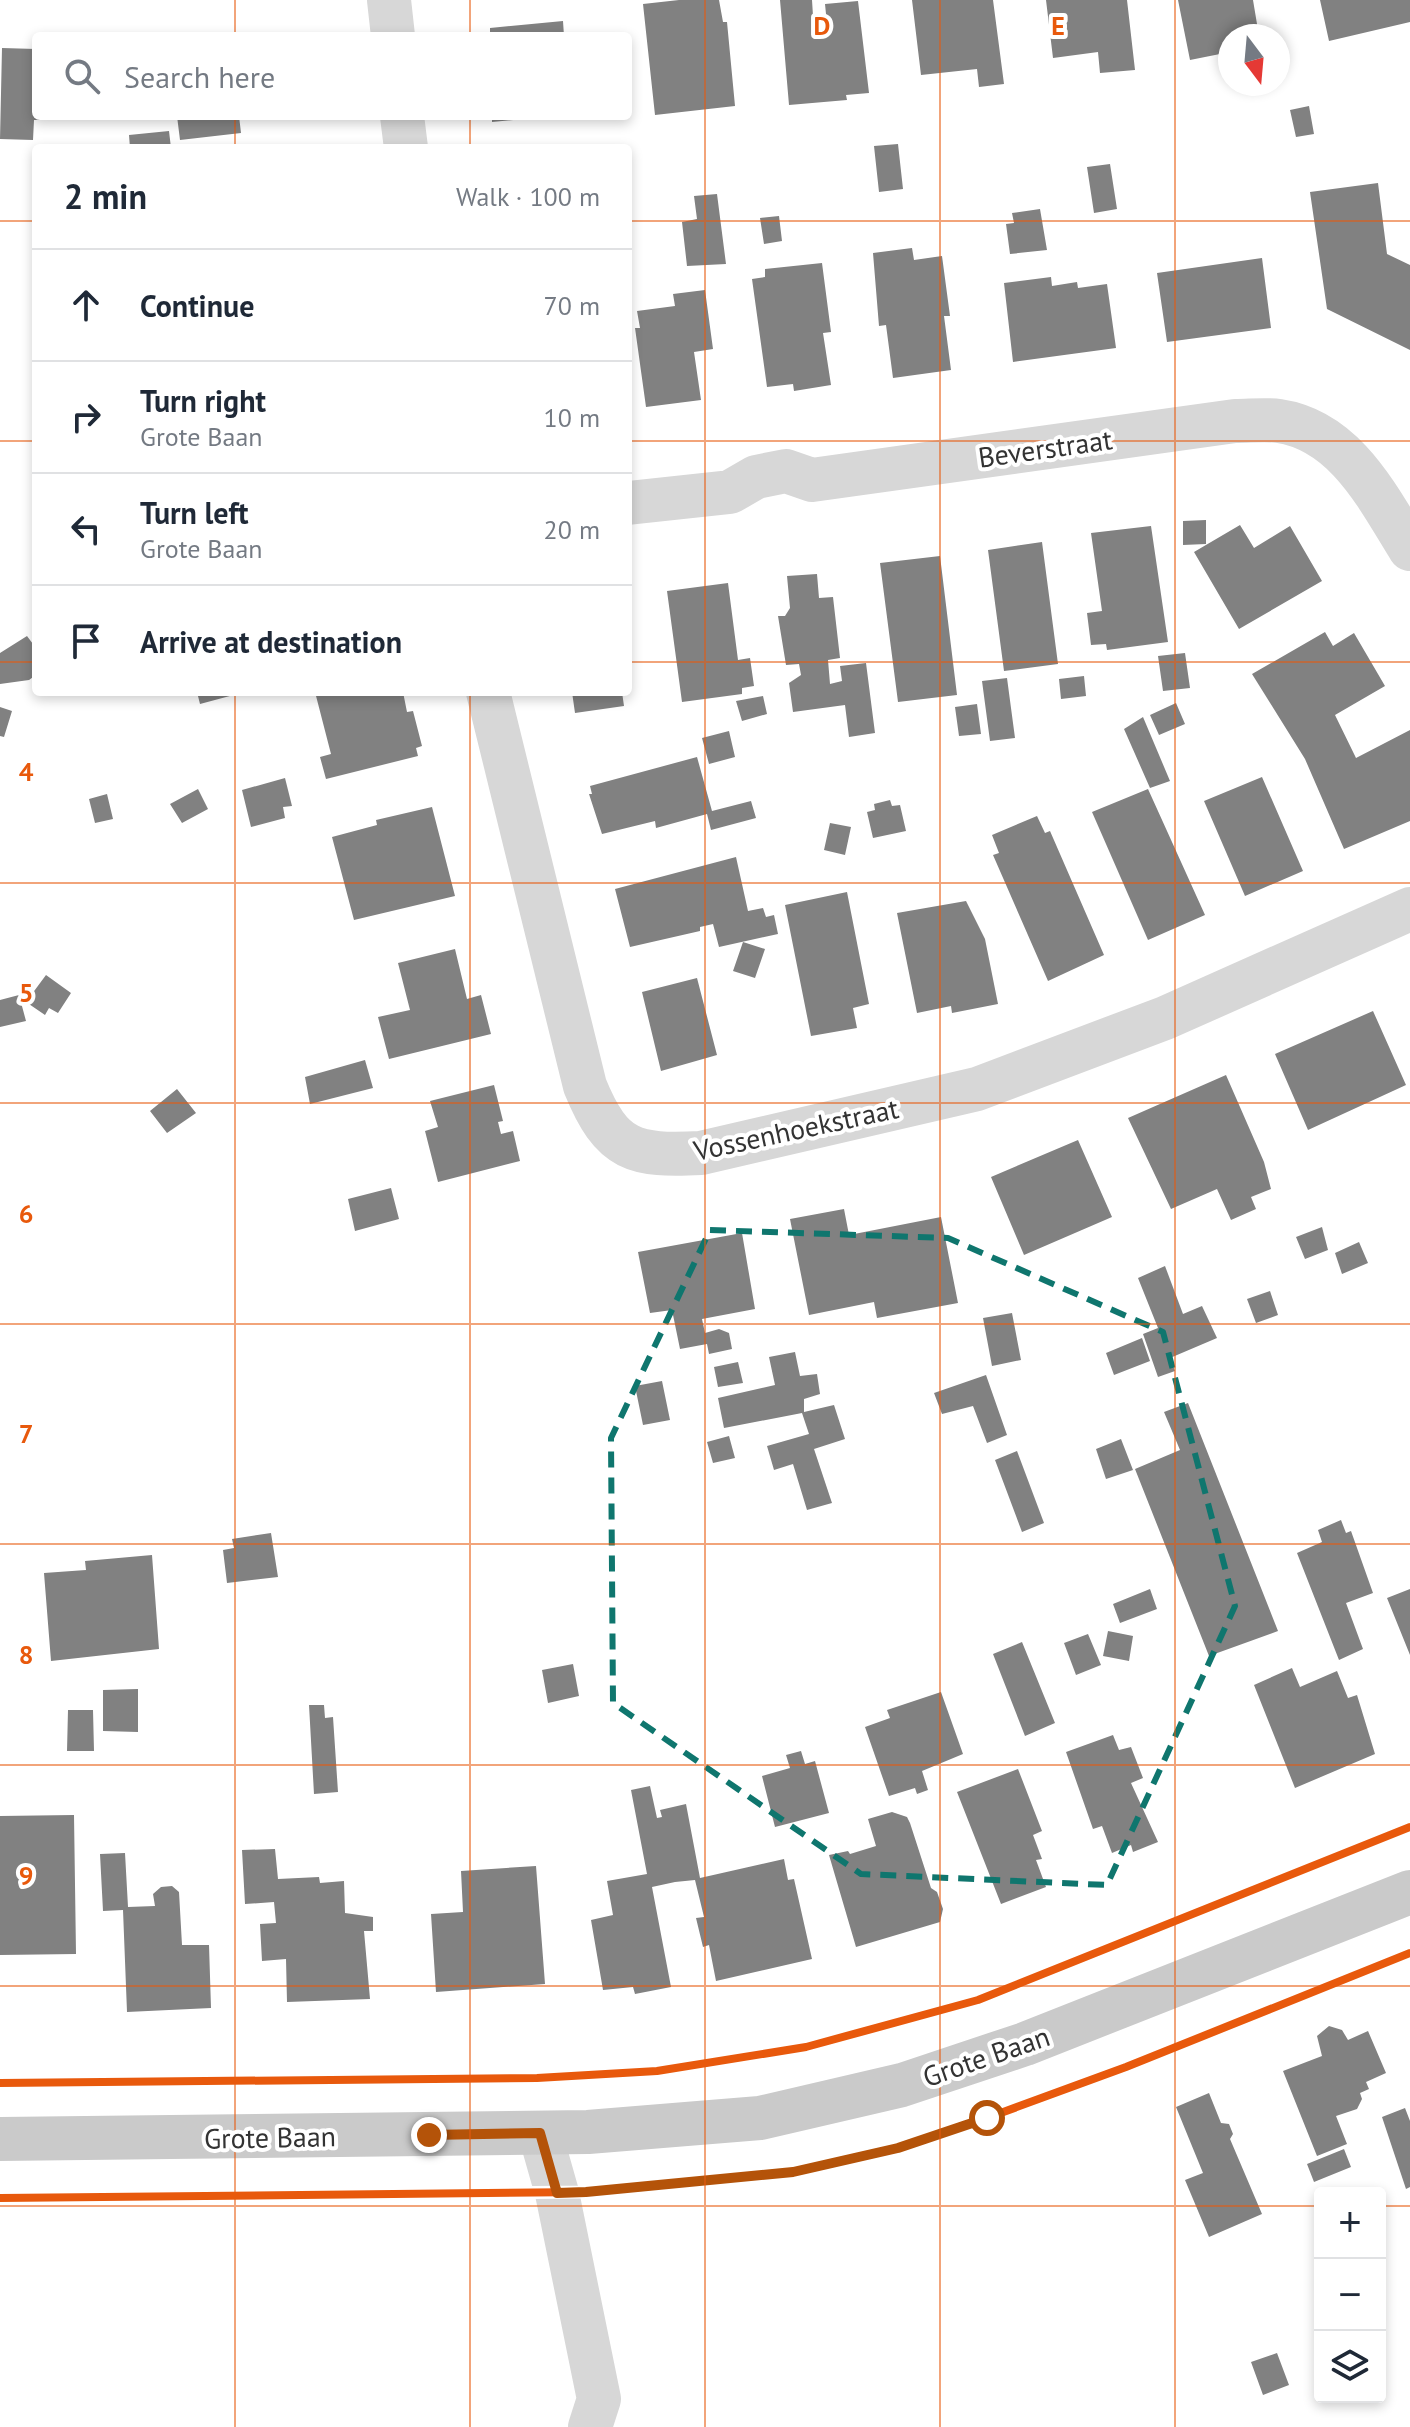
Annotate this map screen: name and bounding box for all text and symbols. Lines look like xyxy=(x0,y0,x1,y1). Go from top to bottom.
text: D xyxy=(814,9,830,42)
text: E xyxy=(1051,9,1065,42)
north arrow xyxy=(1218,24,1290,96)
search box xyxy=(32,32,632,120)
icon: search xyxy=(60,54,104,98)
text: Search here xyxy=(124,57,275,96)
text: 2 min xyxy=(64,174,147,218)
text: Walk · 100 m xyxy=(456,180,600,213)
icon: ahead xyxy=(64,283,108,327)
text: Continue xyxy=(140,286,254,325)
text: 70 m xyxy=(544,289,600,322)
text: Turn right xyxy=(140,381,266,420)
icon: right xyxy=(64,395,108,439)
text: 10 m xyxy=(544,401,600,434)
text: Grote Baan xyxy=(140,420,263,453)
street label: Beverstraat xyxy=(976,420,1115,476)
text: Turn left xyxy=(140,493,248,532)
icon: left xyxy=(64,507,108,551)
text: 20 m xyxy=(544,513,600,546)
text: Grote Baan xyxy=(140,532,263,565)
icon: arrive xyxy=(64,619,108,663)
text: Arrive at destination xyxy=(140,622,402,661)
text: 4 xyxy=(19,755,34,788)
text: 5 xyxy=(19,976,33,1009)
street label: Vossenhoekstraat xyxy=(689,1089,902,1169)
text: 6 xyxy=(19,1197,33,1230)
text: 7 xyxy=(19,1417,33,1450)
text: 8 xyxy=(19,1638,33,1671)
text: 9 xyxy=(19,1859,33,1892)
street label: Grote Baan xyxy=(918,2017,1054,2095)
route start xyxy=(969,2100,1005,2136)
street label: Grote Baan xyxy=(204,2117,336,2157)
route end xyxy=(411,2117,447,2153)
map controls xyxy=(1314,2187,1386,2403)
button: + xyxy=(1314,2187,1386,2259)
button: − xyxy=(1314,2259,1386,2331)
button: layers xyxy=(1314,2331,1386,2403)

